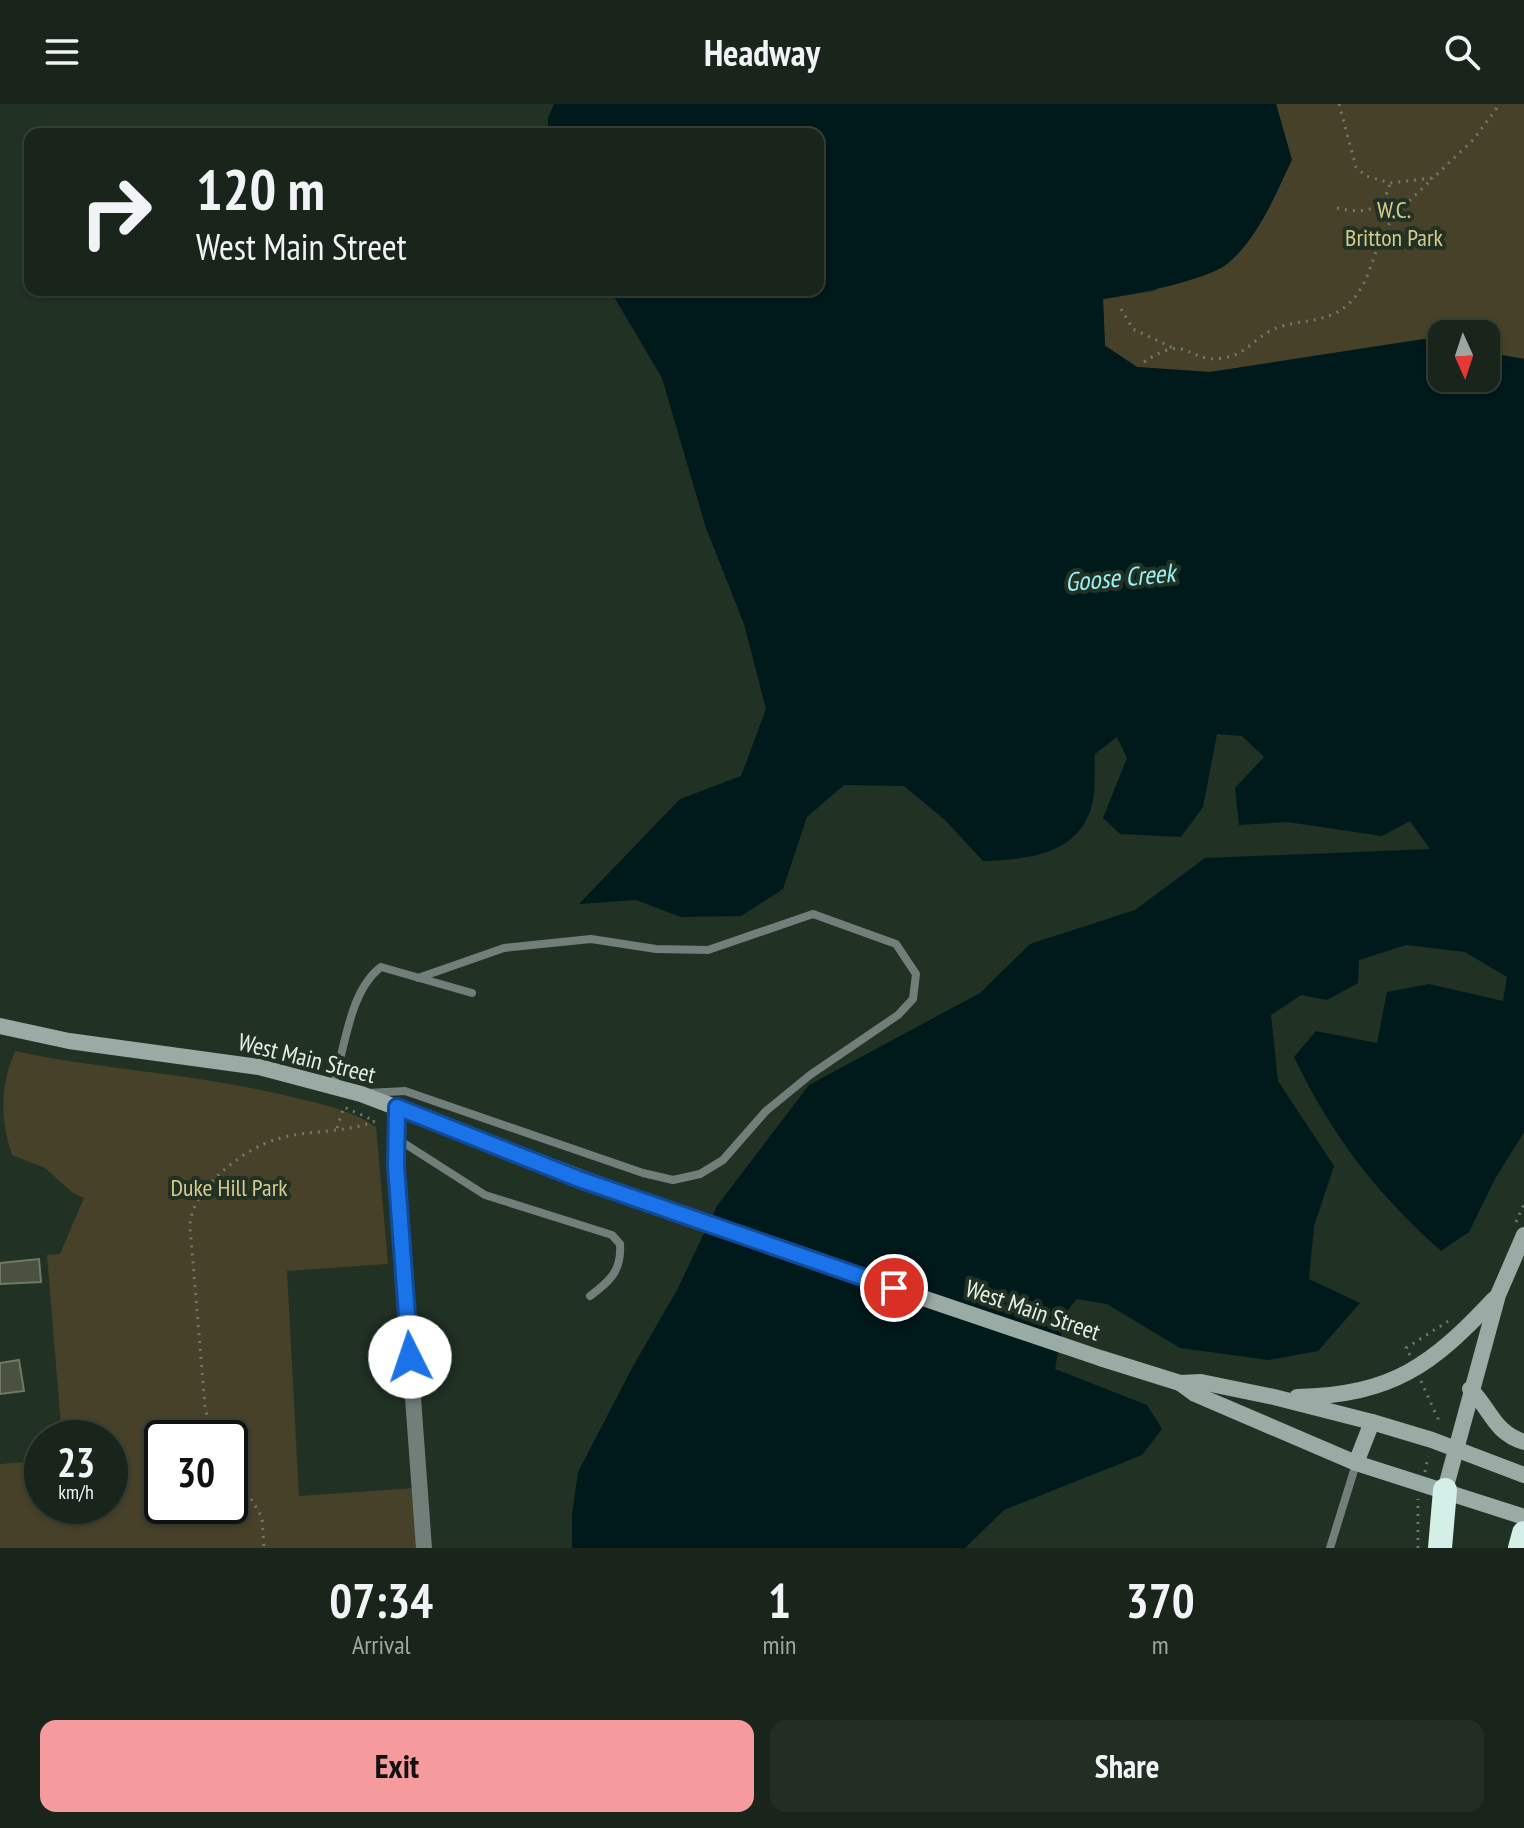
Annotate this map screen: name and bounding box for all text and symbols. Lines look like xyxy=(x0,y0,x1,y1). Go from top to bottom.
text: Headway xyxy=(704,29,820,76)
icon: menu xyxy=(40,30,84,74)
icon: search xyxy=(1440,30,1484,74)
text: 120 m xyxy=(196,153,325,225)
icon: right xyxy=(64,160,168,264)
park label: W.C. Britton Park xyxy=(1345,194,1444,253)
text: West Main Street xyxy=(196,223,407,270)
north arrow xyxy=(1428,320,1500,392)
map controls xyxy=(1428,320,1500,392)
water label: Goose Creek xyxy=(1064,556,1179,598)
street label: West Main Street xyxy=(235,1026,379,1090)
park label: Duke Hill Park xyxy=(170,1172,288,1203)
pin xyxy=(860,1254,928,1322)
icon: arrive xyxy=(872,1266,916,1310)
street label: West Main Street xyxy=(962,1272,1105,1348)
position arrow xyxy=(368,1315,452,1399)
speed limit sign: 30 xyxy=(144,1420,248,1524)
text: 23 xyxy=(57,1436,95,1488)
text: km/h xyxy=(58,1479,94,1505)
text: 07:34 xyxy=(329,1569,433,1631)
text: 1 xyxy=(768,1569,791,1631)
text: 370 xyxy=(1126,1569,1195,1631)
text: Arrival xyxy=(352,1628,411,1661)
text: min xyxy=(762,1628,796,1661)
text: m xyxy=(1152,1628,1169,1661)
button: Exit xyxy=(40,1720,754,1812)
button: Share xyxy=(770,1720,1484,1812)

